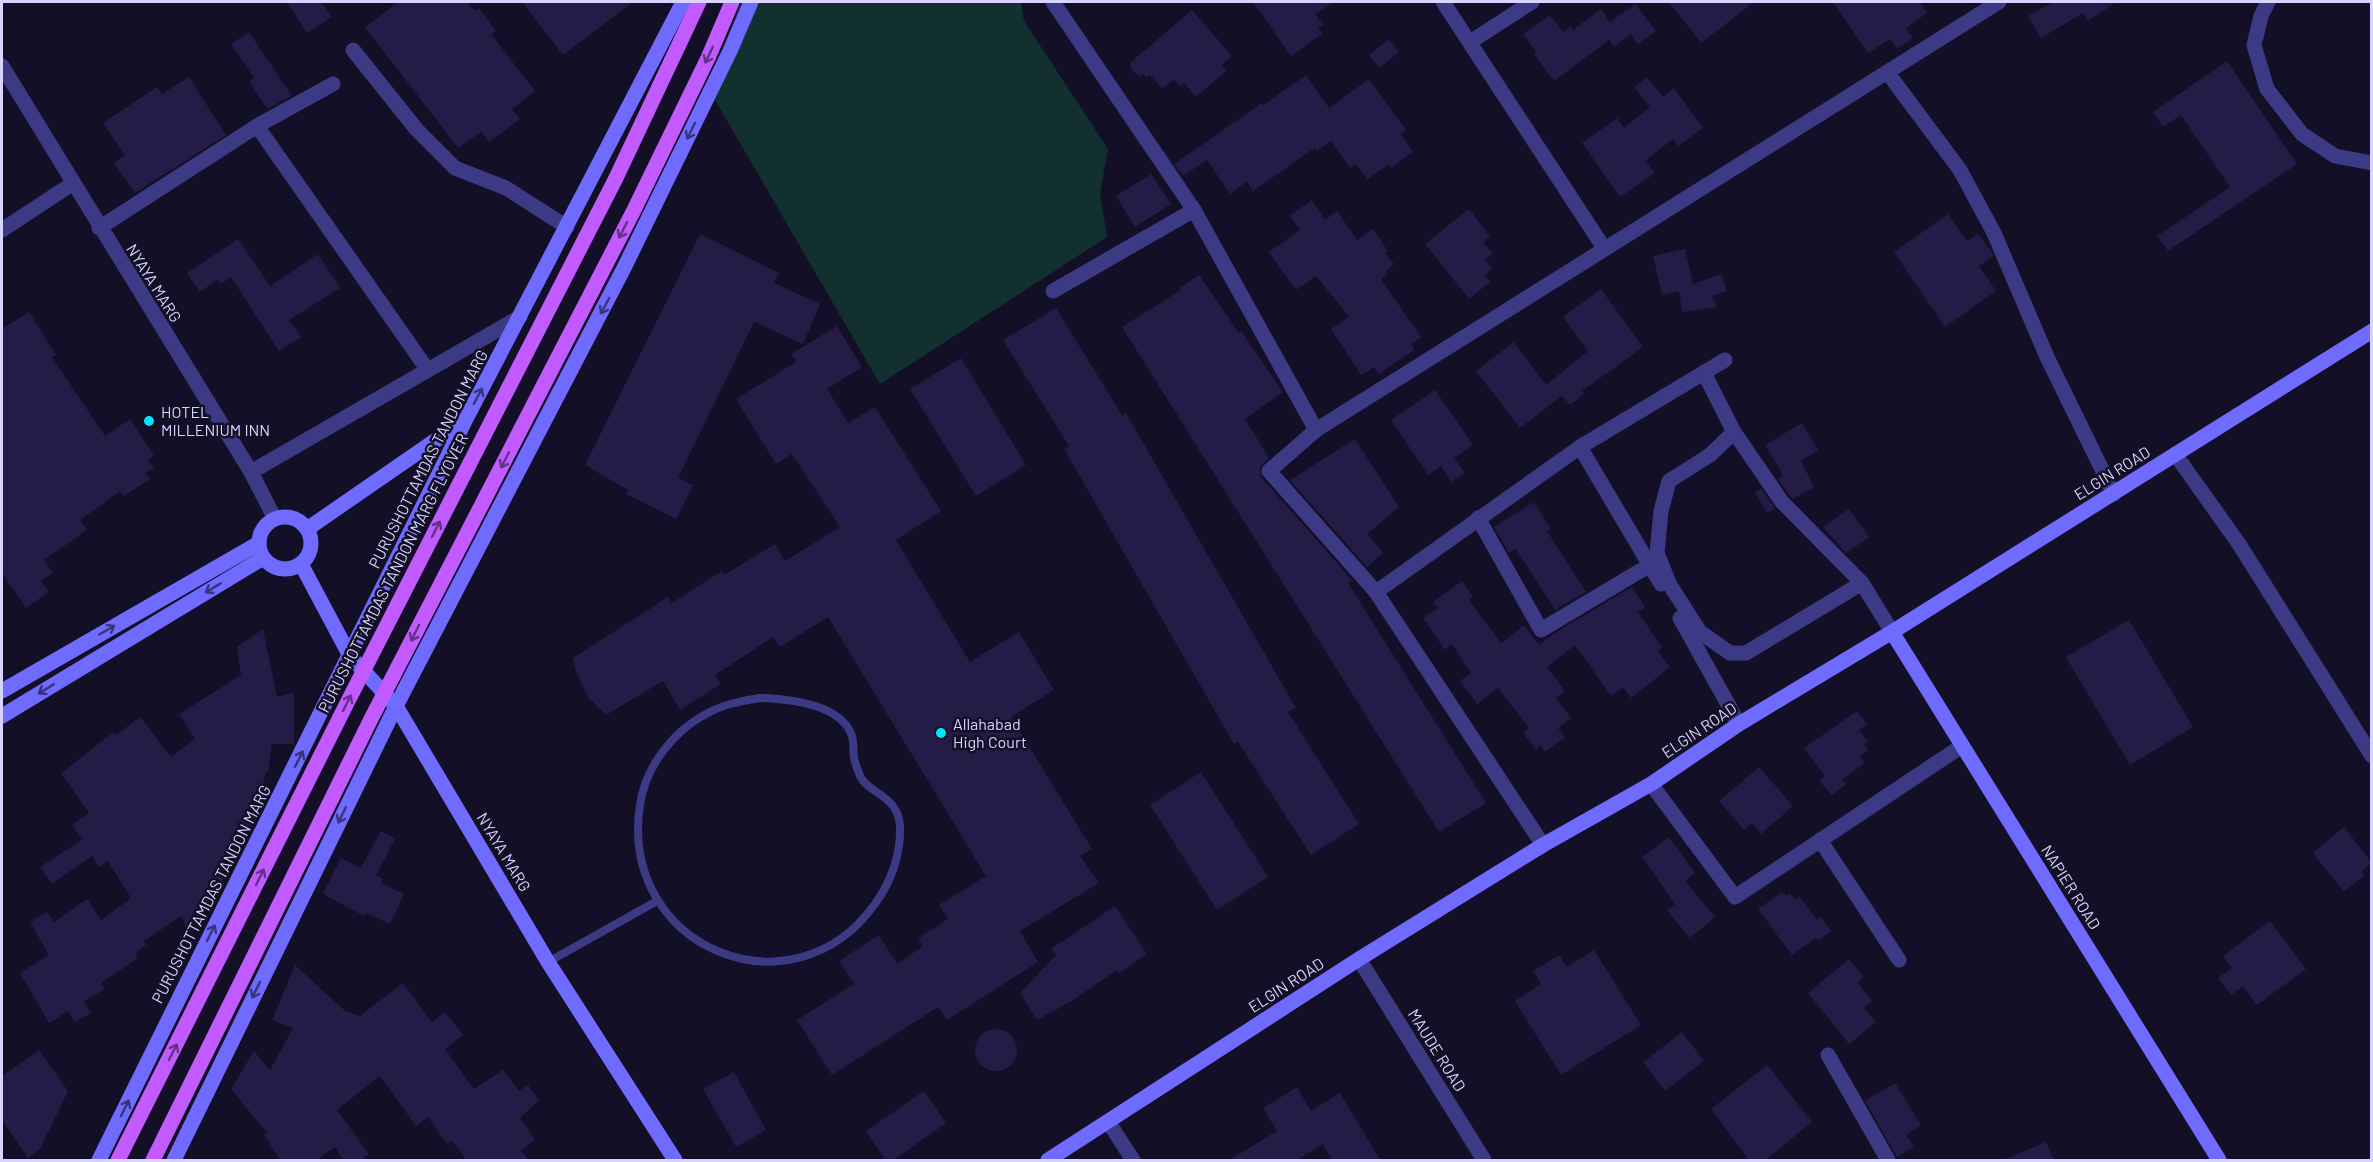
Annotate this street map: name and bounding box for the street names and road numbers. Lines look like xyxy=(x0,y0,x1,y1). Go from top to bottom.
street label: NYAYA MARG xyxy=(123,240,186,325)
street label: PURUSHOTTAMDAS TANDON MARG xyxy=(364,346,491,571)
street label: PURUSHOTTAMDAS TANDON MARG FLYOVER xyxy=(314,430,472,715)
street label: ELGIN ROAD xyxy=(2070,442,2153,503)
street label: ELGIN ROAD xyxy=(1658,698,1740,762)
street label: PURUSHOTTAMDAS TANDON MARG xyxy=(147,781,274,1006)
street label: NYAYA MARG xyxy=(473,809,535,895)
street label: NAPIER ROAD xyxy=(2038,841,2105,933)
street label: ELGIN ROAD xyxy=(1244,953,1327,1016)
street label: MAUDE ROAD xyxy=(1405,1005,1470,1094)

